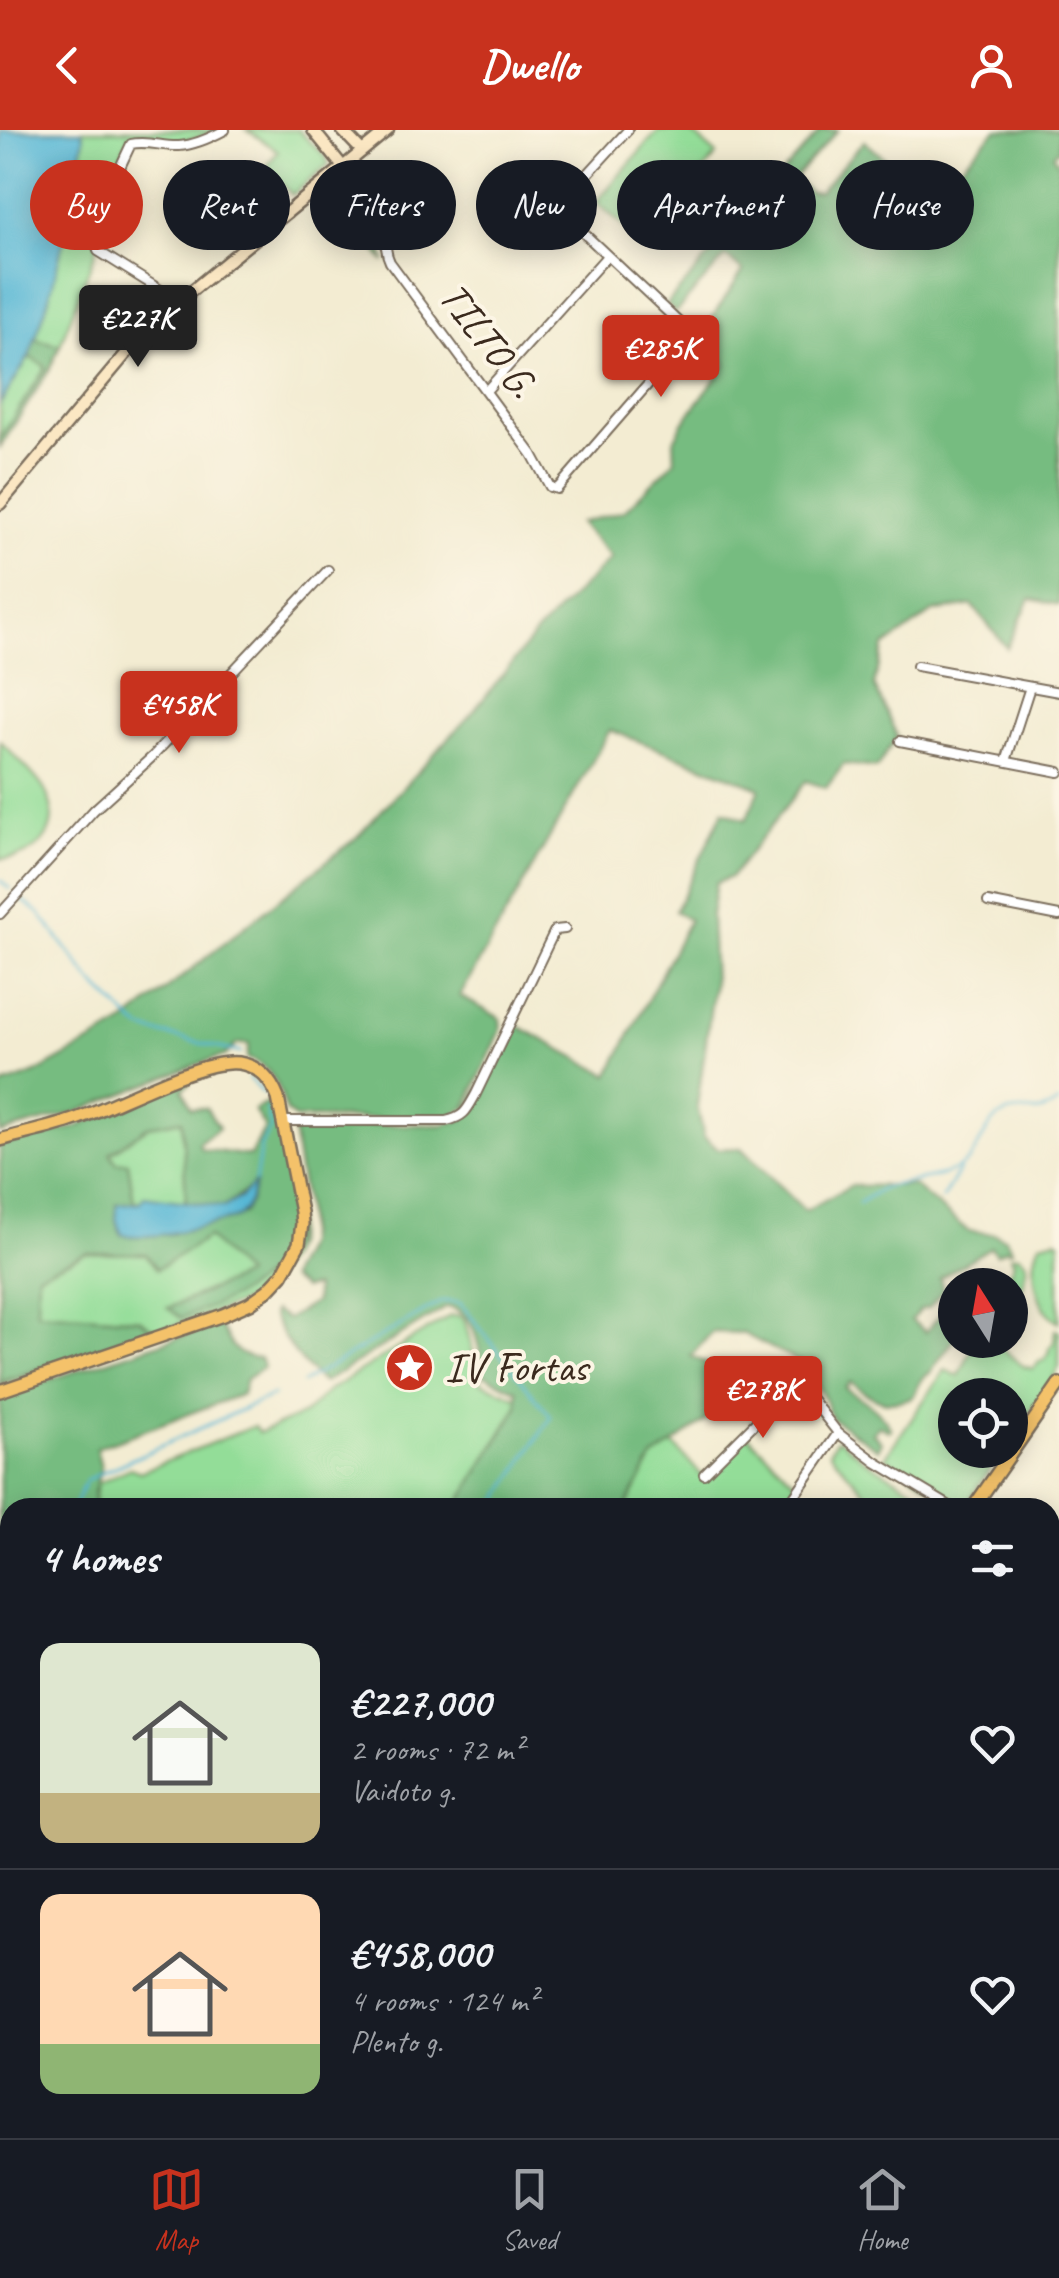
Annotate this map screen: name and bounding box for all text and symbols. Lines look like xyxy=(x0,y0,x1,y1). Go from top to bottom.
text: Dwello xyxy=(481,37,578,94)
icon: back xyxy=(40,38,95,93)
icon: person xyxy=(964,38,1019,93)
chip: Buy xyxy=(30,160,143,250)
chip: Rent xyxy=(163,160,290,250)
chip: Filters xyxy=(310,160,456,250)
chip: New xyxy=(476,160,597,250)
chip: Apartment xyxy=(617,160,816,250)
chip: House xyxy=(836,160,974,250)
street label: TILTO G. xyxy=(427,272,549,409)
pin: €227K xyxy=(68,285,208,370)
text: €227K xyxy=(101,297,175,338)
pin: €285K xyxy=(591,315,731,400)
text: €285K xyxy=(624,327,698,368)
pin: €458K xyxy=(109,671,249,756)
text: €458K xyxy=(142,683,216,724)
north arrow xyxy=(938,1268,1028,1358)
map controls xyxy=(938,1268,1028,1468)
place icon: IV Fortas xyxy=(384,1341,436,1393)
place label: IV Fortas xyxy=(445,1341,591,1394)
pin: €278K xyxy=(693,1356,833,1441)
text: €278K xyxy=(726,1368,800,1409)
button: locate xyxy=(938,1378,1028,1468)
icon: filters xyxy=(965,1531,1020,1586)
text: 4 homes xyxy=(40,1532,159,1585)
text: €227,000 xyxy=(350,1676,490,1729)
icon: home xyxy=(120,1683,240,1803)
icon: heart xyxy=(965,1716,1020,1771)
text: 2 rooms · 72 m² xyxy=(350,1729,523,1770)
text: Vaidoto g. xyxy=(350,1770,455,1811)
text: €458,000 xyxy=(350,1927,490,1980)
icon: home xyxy=(120,1934,240,2054)
icon: heart xyxy=(965,1967,1020,2022)
text: 4 rooms · 124 m² xyxy=(350,1980,537,2021)
text: Plento g. xyxy=(350,2021,443,2062)
tab: Map xyxy=(149,2162,204,2257)
tab: Saved xyxy=(502,2162,557,2257)
tab: Home xyxy=(855,2162,910,2257)

